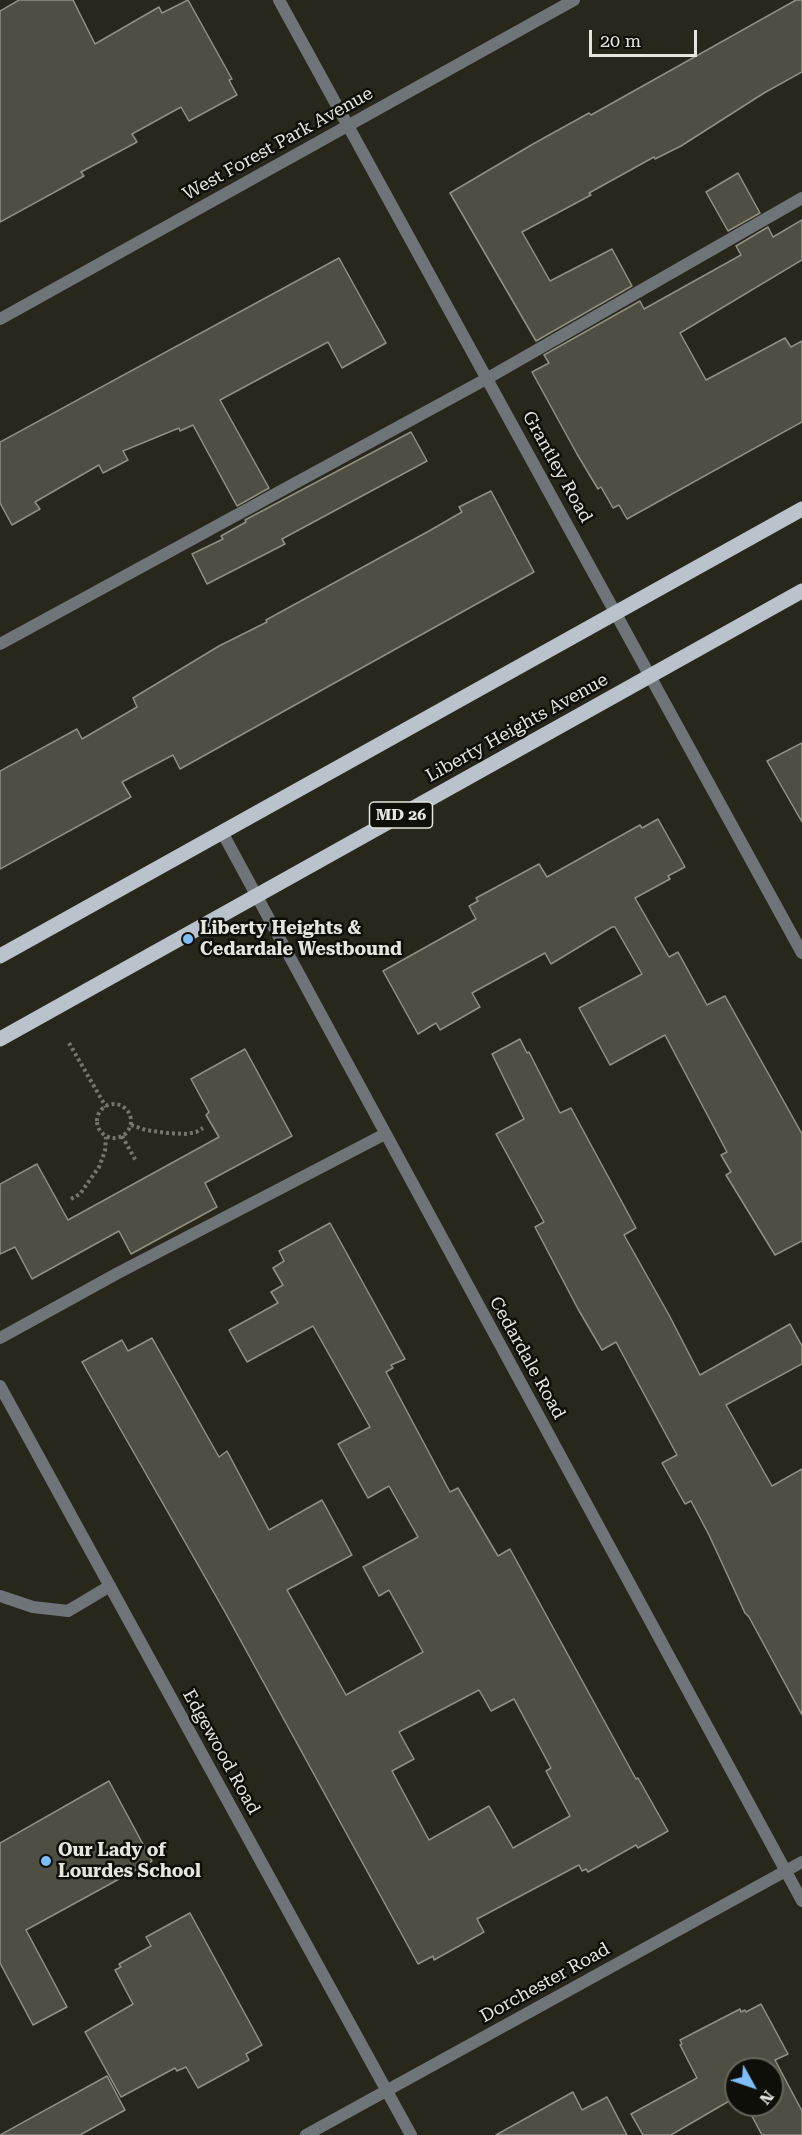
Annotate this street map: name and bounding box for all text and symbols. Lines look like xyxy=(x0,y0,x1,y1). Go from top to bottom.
scale bar xyxy=(592,18,700,56)
text: 20 m xyxy=(600,30,641,51)
street label: West Forest Park Avenue xyxy=(179,83,377,205)
street label: Grantley Road xyxy=(517,408,597,526)
street label: Liberty Heights Avenue xyxy=(422,669,612,787)
road number: MD 26 xyxy=(370,802,432,828)
place label: Liberty Heights & Cedardale Westbound xyxy=(200,918,402,960)
marker: Liberty Heights & Cedardale Westbound xyxy=(181,932,195,946)
street label: Cedardale Road xyxy=(484,1293,570,1423)
street label: Edgewood Road xyxy=(178,1686,264,1818)
place label: Our Lady of Lourdes School xyxy=(58,1840,201,1882)
marker: Our Lady of Lourdes School xyxy=(39,1854,53,1868)
street label: Dorchester Road xyxy=(476,1938,614,2028)
north arrow xyxy=(724,2057,784,2117)
text: N xyxy=(755,2087,778,2108)

